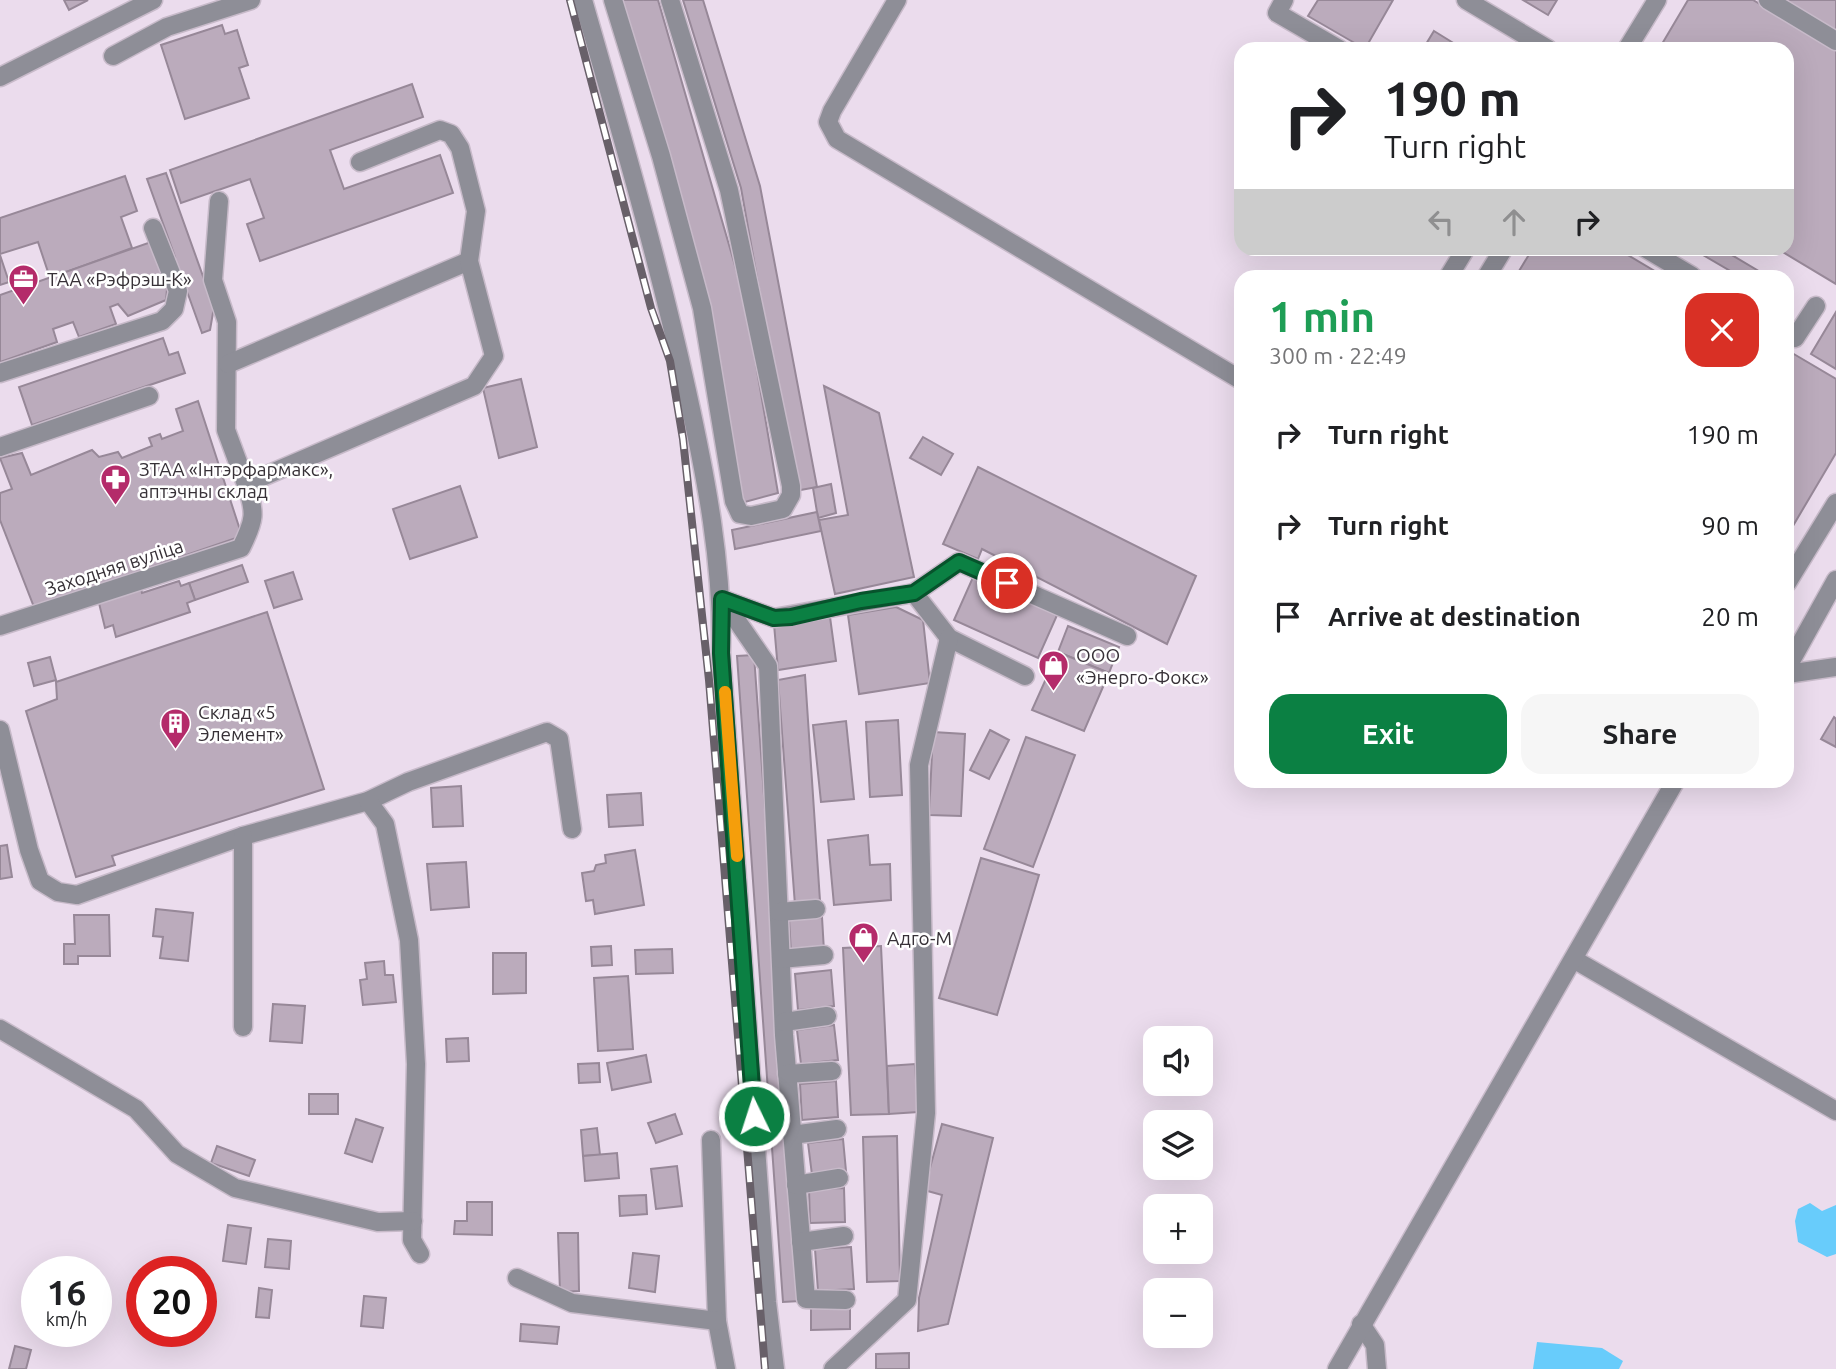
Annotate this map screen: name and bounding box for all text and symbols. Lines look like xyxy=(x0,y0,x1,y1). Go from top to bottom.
icon: right xyxy=(1269,70,1360,161)
text: 190 m xyxy=(1384,70,1521,125)
text: Turn right xyxy=(1384,128,1526,164)
icon: left xyxy=(1422,203,1460,241)
icon: ahead xyxy=(1495,203,1533,241)
icon: right xyxy=(1568,203,1606,241)
office icon: ТАА «Рэфрэш-К» xyxy=(7,262,41,306)
place label: ТАА «Рэфрэш-К» xyxy=(47,268,192,290)
text: 1 min xyxy=(1269,293,1375,340)
button: close xyxy=(1685,293,1759,367)
text: 300 m · 22:49 xyxy=(1269,343,1407,368)
icon: right xyxy=(1269,416,1307,454)
text: Turn right xyxy=(1328,420,1449,449)
text: 190 m xyxy=(1687,420,1759,449)
place label: ЗТАА «Інтэрфармакс», аптэчны склад xyxy=(139,458,333,502)
pharmacy icon: ЗТАА «Інтэрфармакс», аптэчны склад xyxy=(99,463,133,507)
icon: right xyxy=(1269,507,1307,545)
text: Turn right xyxy=(1328,511,1449,540)
text: 90 m xyxy=(1701,511,1759,540)
street label: Заходняя вуліца xyxy=(42,534,186,600)
pin xyxy=(977,553,1037,613)
icon: arrive xyxy=(988,564,1026,602)
icon: arrive xyxy=(1269,598,1307,636)
text: Arrive at destination xyxy=(1328,602,1581,631)
text: 20 m xyxy=(1701,602,1759,631)
place label: ООО «Энерго-Фокс» xyxy=(1076,644,1209,688)
shop icon: ООО «Энерго-Фокс» xyxy=(1036,649,1070,693)
button: Exit xyxy=(1269,694,1507,774)
button: Share xyxy=(1521,694,1759,774)
place label: Склад «5 Элемент» xyxy=(198,701,284,745)
building icon: Склад «5 Элемент» xyxy=(158,706,192,750)
shop icon: Адго-М xyxy=(847,921,881,965)
place label: Адго-М xyxy=(887,927,952,949)
map controls xyxy=(1143,1026,1213,1348)
button: sound xyxy=(1143,1026,1213,1096)
position arrow xyxy=(717,1079,791,1153)
button: layers xyxy=(1143,1110,1213,1180)
button: + xyxy=(1143,1194,1213,1264)
speed limit sign: 20 xyxy=(126,1256,217,1347)
text: 16 xyxy=(47,1272,86,1312)
button: − xyxy=(1143,1278,1213,1348)
text: km/h xyxy=(46,1309,87,1329)

